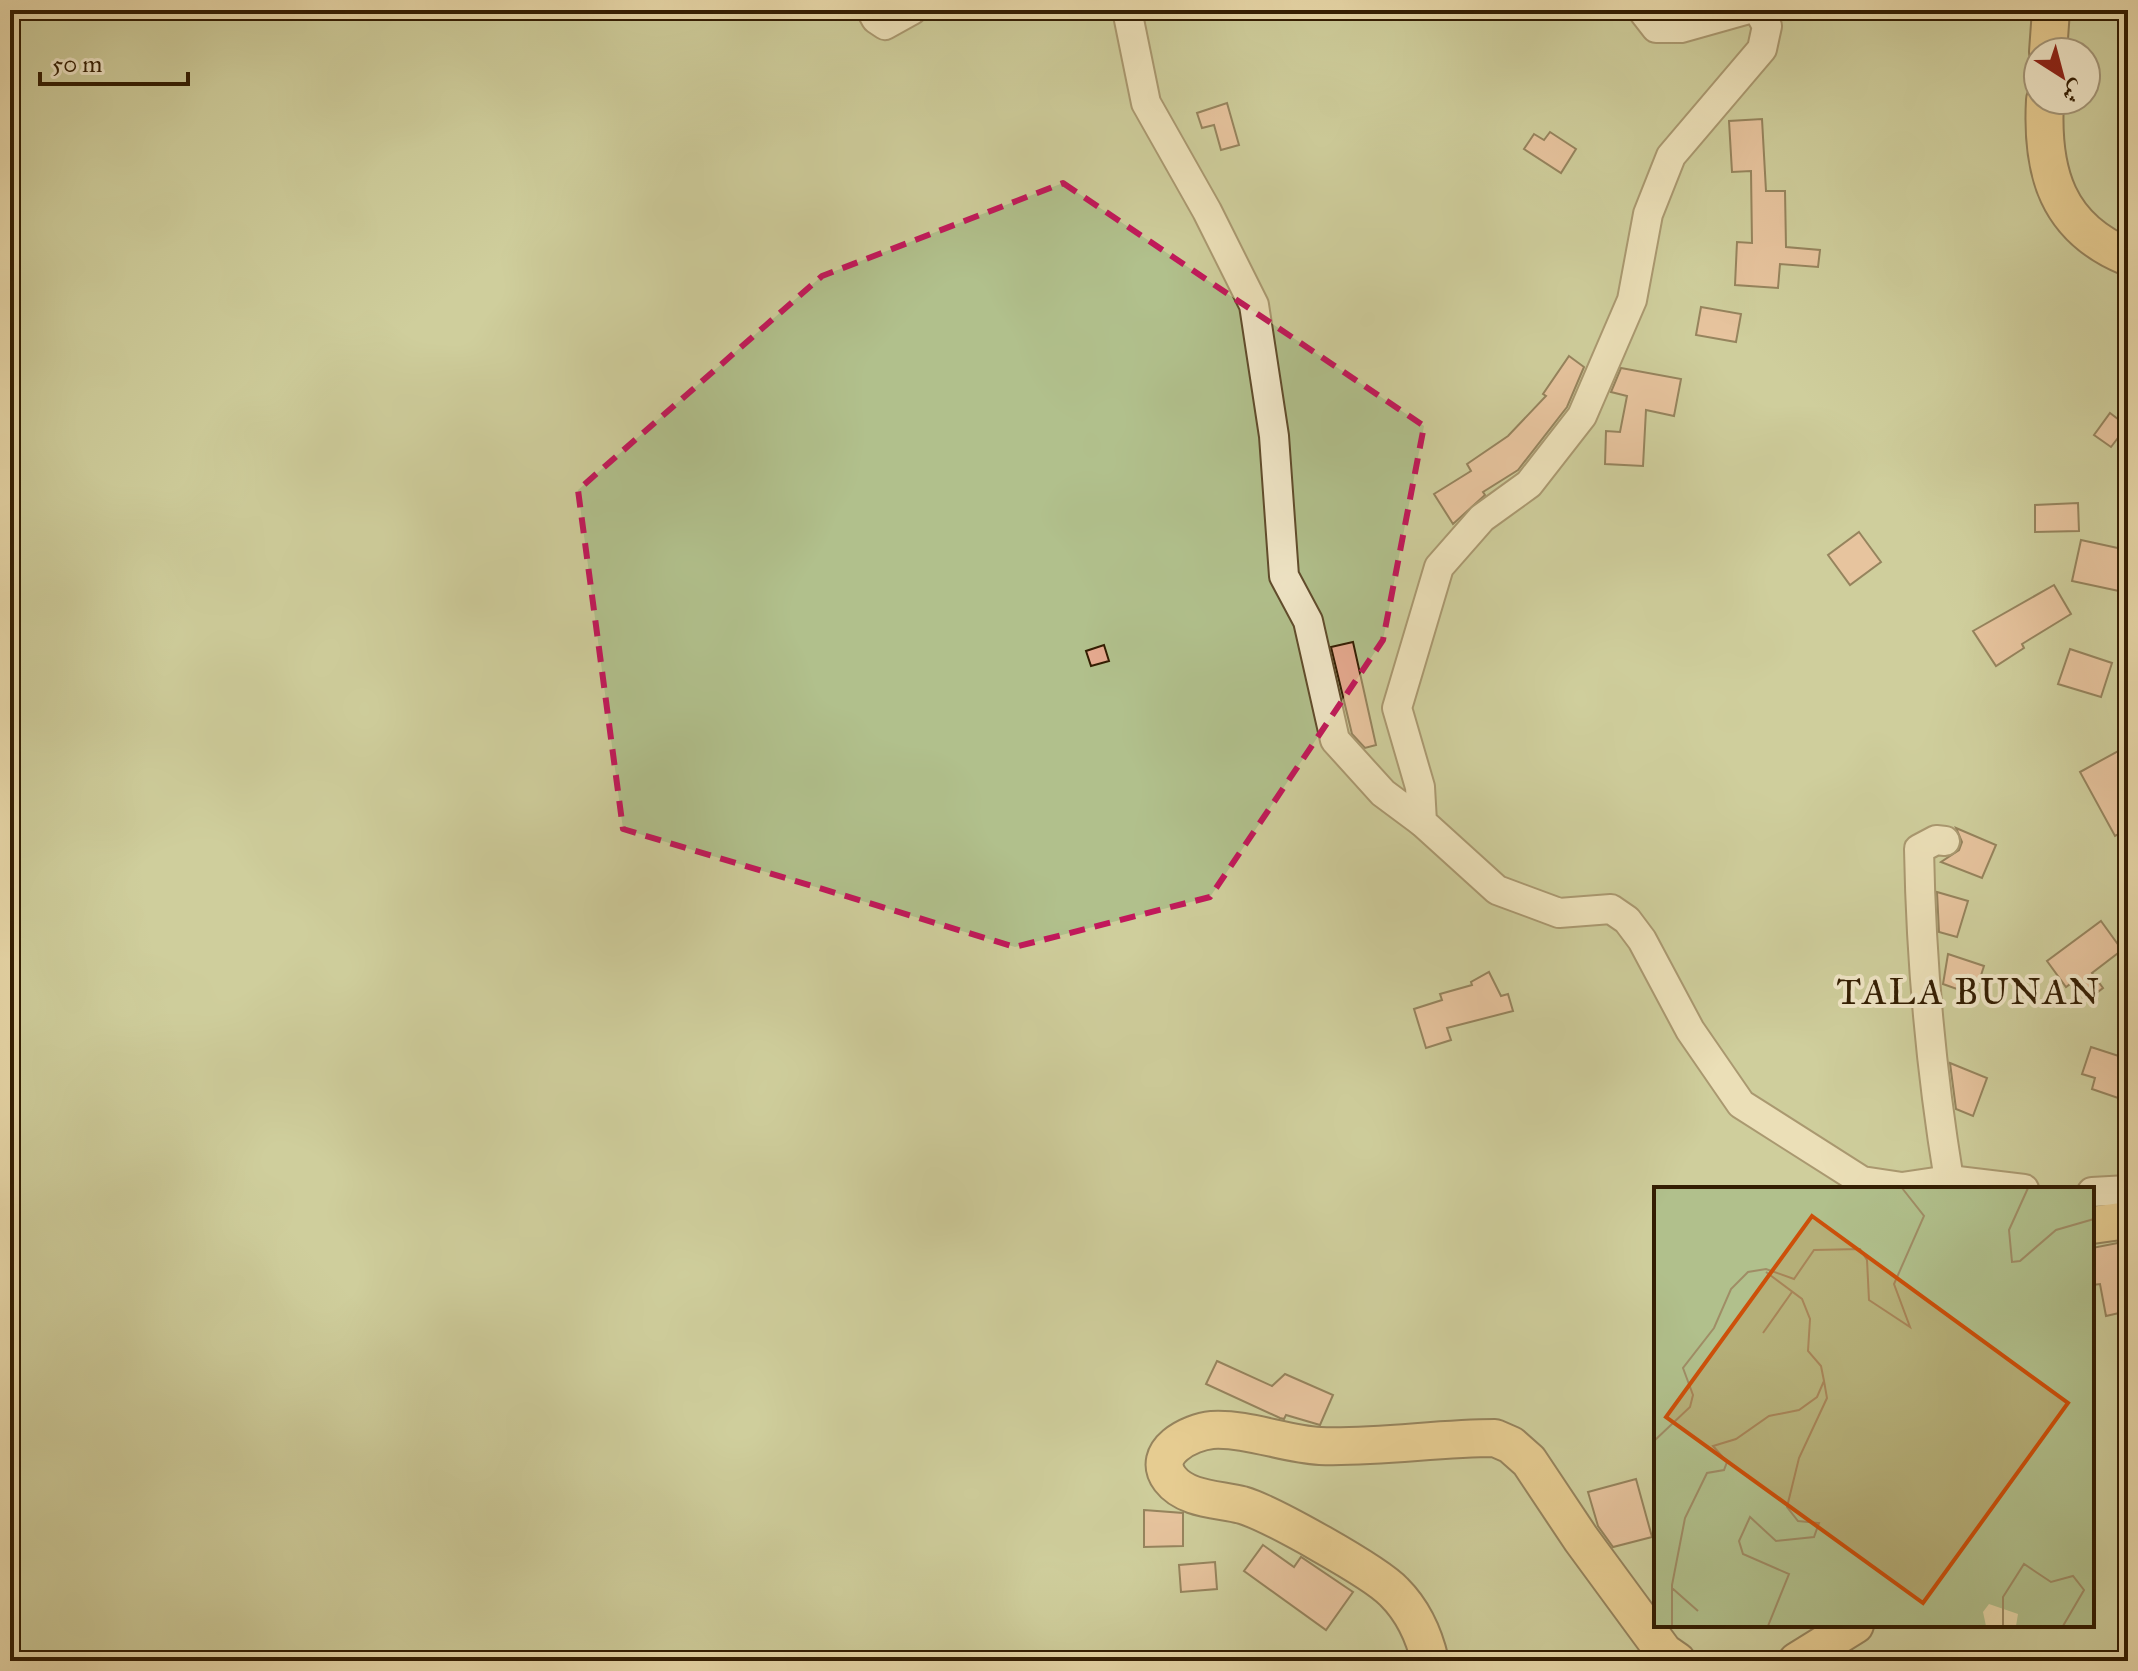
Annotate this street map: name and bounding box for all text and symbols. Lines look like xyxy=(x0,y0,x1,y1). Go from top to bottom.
scale bar xyxy=(40,36,188,86)
north arrow xyxy=(2022,36,2102,116)
text: 50 m xyxy=(52,49,102,79)
text: ش xyxy=(2057,74,2090,109)
district label: TALA BUNAN xyxy=(1837,970,2101,1014)
inset map xyxy=(1654,1187,2094,1627)

